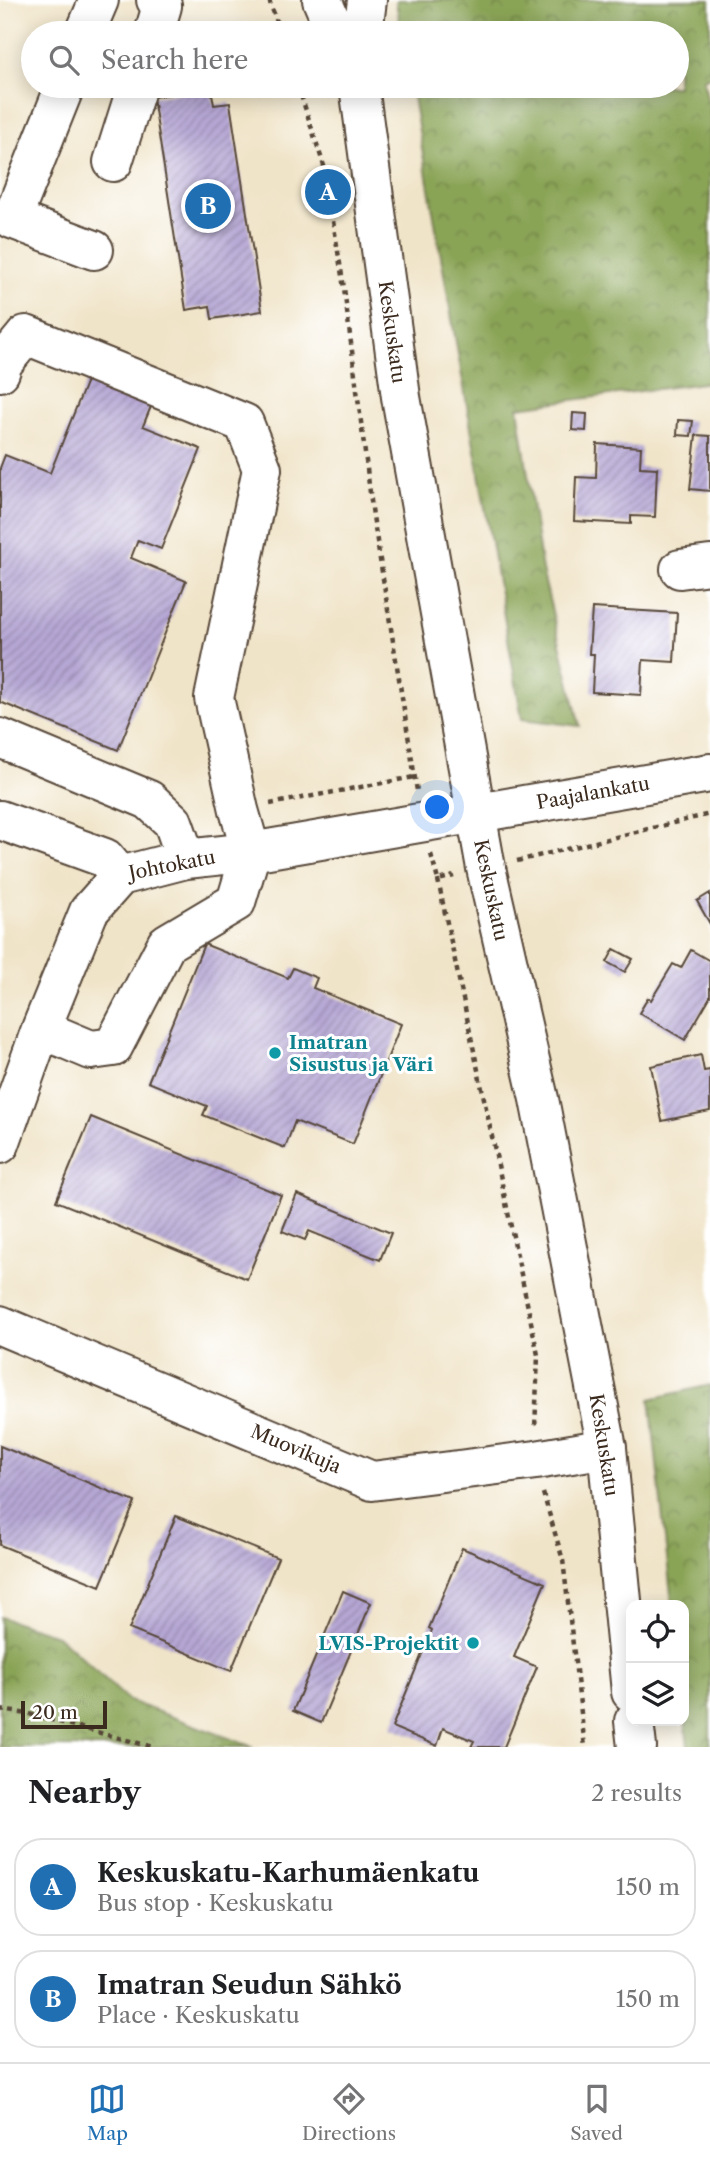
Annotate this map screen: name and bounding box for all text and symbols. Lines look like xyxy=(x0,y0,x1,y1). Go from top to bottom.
search box xyxy=(21,21,689,98)
icon: search xyxy=(45,41,83,79)
text: Search here xyxy=(101,44,248,76)
pin: A xyxy=(305,166,351,218)
pin: B xyxy=(185,180,231,232)
street label: Keskuskatu xyxy=(373,279,411,385)
street label: Paajalankatu xyxy=(535,772,652,814)
your location xyxy=(420,790,454,824)
street label: Keskuskatu xyxy=(469,837,513,943)
street label: Johtokatu xyxy=(124,845,217,885)
place label: Imatran Sisustus ja Väri xyxy=(289,1031,434,1076)
marker: Imatran Sisustus ja Väri xyxy=(267,1045,283,1061)
street label: Keskuskatu xyxy=(585,1392,623,1498)
street label: Muovikuja xyxy=(247,1420,345,1478)
map controls xyxy=(626,1600,689,1726)
button: locate xyxy=(626,1600,689,1663)
place label: LVIS-Projektit xyxy=(318,1632,459,1655)
marker: LVIS-Projektit xyxy=(465,1635,481,1651)
button: layers xyxy=(626,1663,689,1726)
scale bar xyxy=(21,1698,107,1730)
text: 20 m xyxy=(32,1701,78,1724)
text: Nearby xyxy=(28,1774,141,1811)
text: 2 results xyxy=(591,1779,682,1807)
text: Keskuskatu-Karhumäenkatu xyxy=(97,1857,479,1889)
text: A xyxy=(44,1873,62,1901)
text: 150 m xyxy=(616,1873,680,1901)
text: Bus stop · Keskuskatu xyxy=(97,1889,333,1917)
text: Imatran Seudun Sähkö xyxy=(97,1969,402,2001)
text: B xyxy=(44,1985,62,2013)
text: 150 m xyxy=(616,1985,680,2013)
text: Place · Keskuskatu xyxy=(97,2001,300,2029)
tab: Map xyxy=(87,2080,128,2145)
tab: Directions xyxy=(302,2080,396,2145)
tab: Saved xyxy=(570,2080,623,2145)

